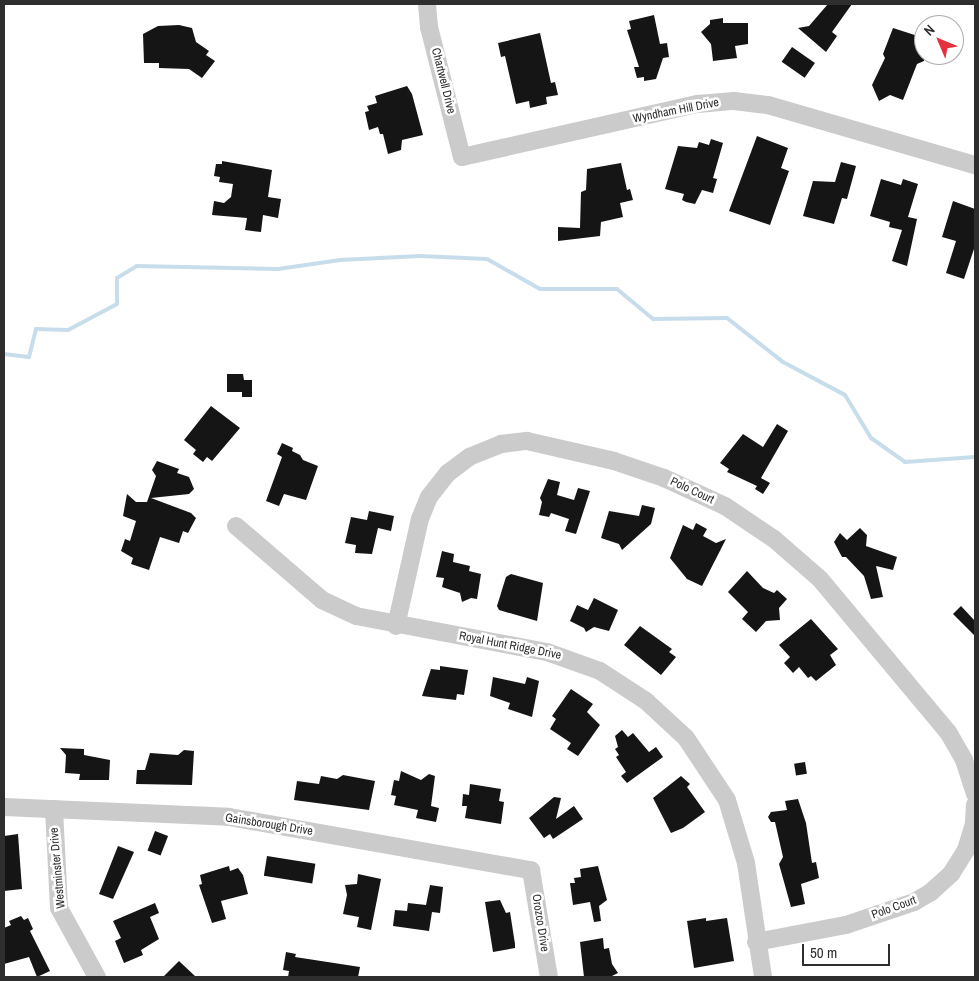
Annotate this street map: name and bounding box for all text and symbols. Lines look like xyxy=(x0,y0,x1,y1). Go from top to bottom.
north arrow xyxy=(914,15,964,65)
text: N xyxy=(920,21,938,39)
street label: Chartwell Drive xyxy=(428,47,458,115)
street label: Wyndham Hill Drive xyxy=(632,96,720,126)
street label: Polo Court xyxy=(668,475,716,507)
street label: Royal Hunt Ridge Drive xyxy=(458,629,562,663)
street label: Gainsborough Drive xyxy=(224,811,314,839)
street label: Westminster Drive xyxy=(47,827,69,909)
street label: Orozco Drive xyxy=(528,893,552,953)
street label: Polo Court xyxy=(870,893,918,923)
scale bar xyxy=(804,934,892,966)
text: 50 m xyxy=(810,942,837,963)

